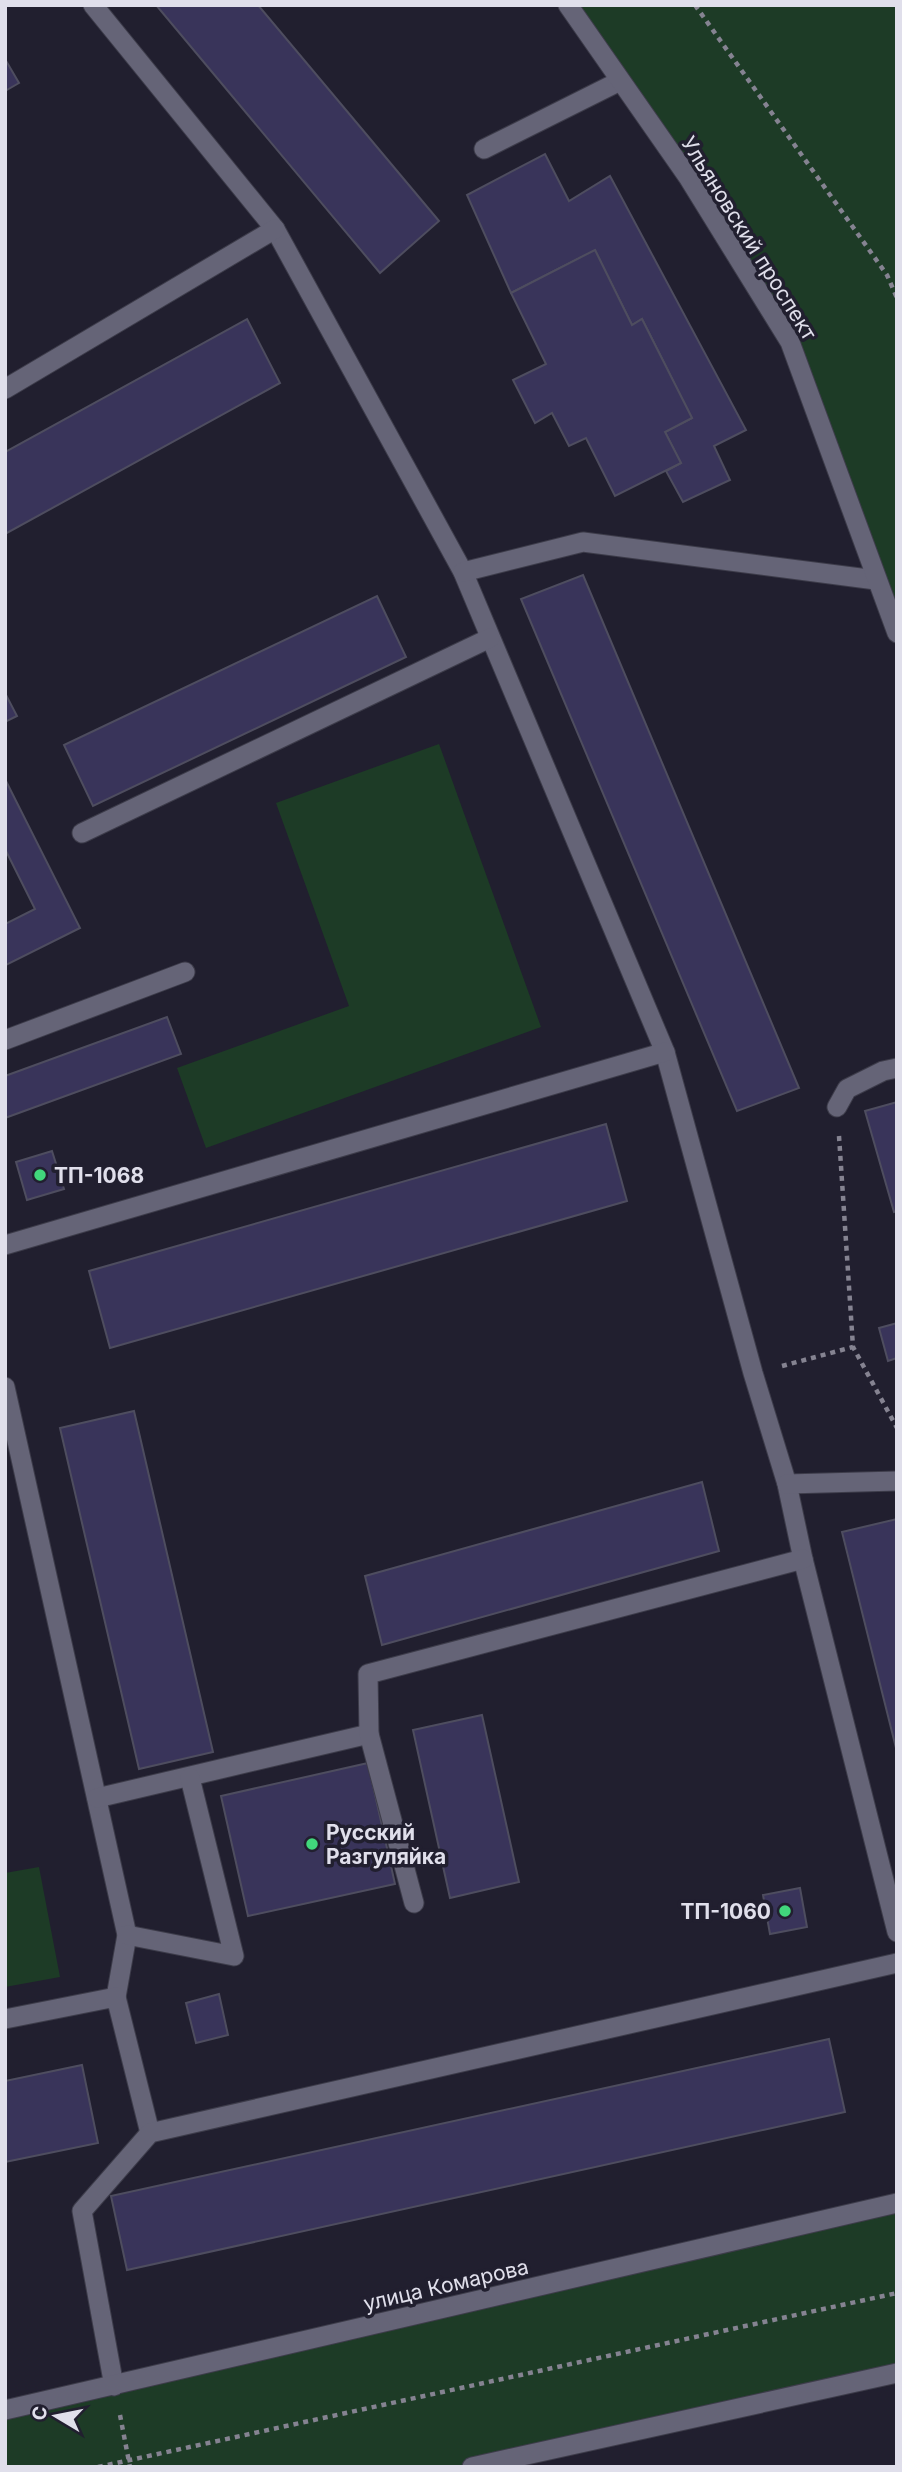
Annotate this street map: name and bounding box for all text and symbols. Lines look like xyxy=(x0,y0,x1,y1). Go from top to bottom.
street label: Ульяновский проспект xyxy=(676,132,822,345)
place label: ТП-1068 xyxy=(54,1163,144,1188)
marker: ТП-1068 xyxy=(32,1167,48,1183)
place label: Русский Разгуляйка xyxy=(326,1820,446,1869)
marker: Русский Разгуляйка xyxy=(304,1836,320,1852)
place label: ТП-1060 xyxy=(680,1899,771,1924)
marker: ТП-1060 xyxy=(777,1903,793,1919)
street label: улица Комарова xyxy=(361,2254,531,2316)
north arrow xyxy=(21,2381,91,2451)
text: С xyxy=(27,2404,52,2422)

